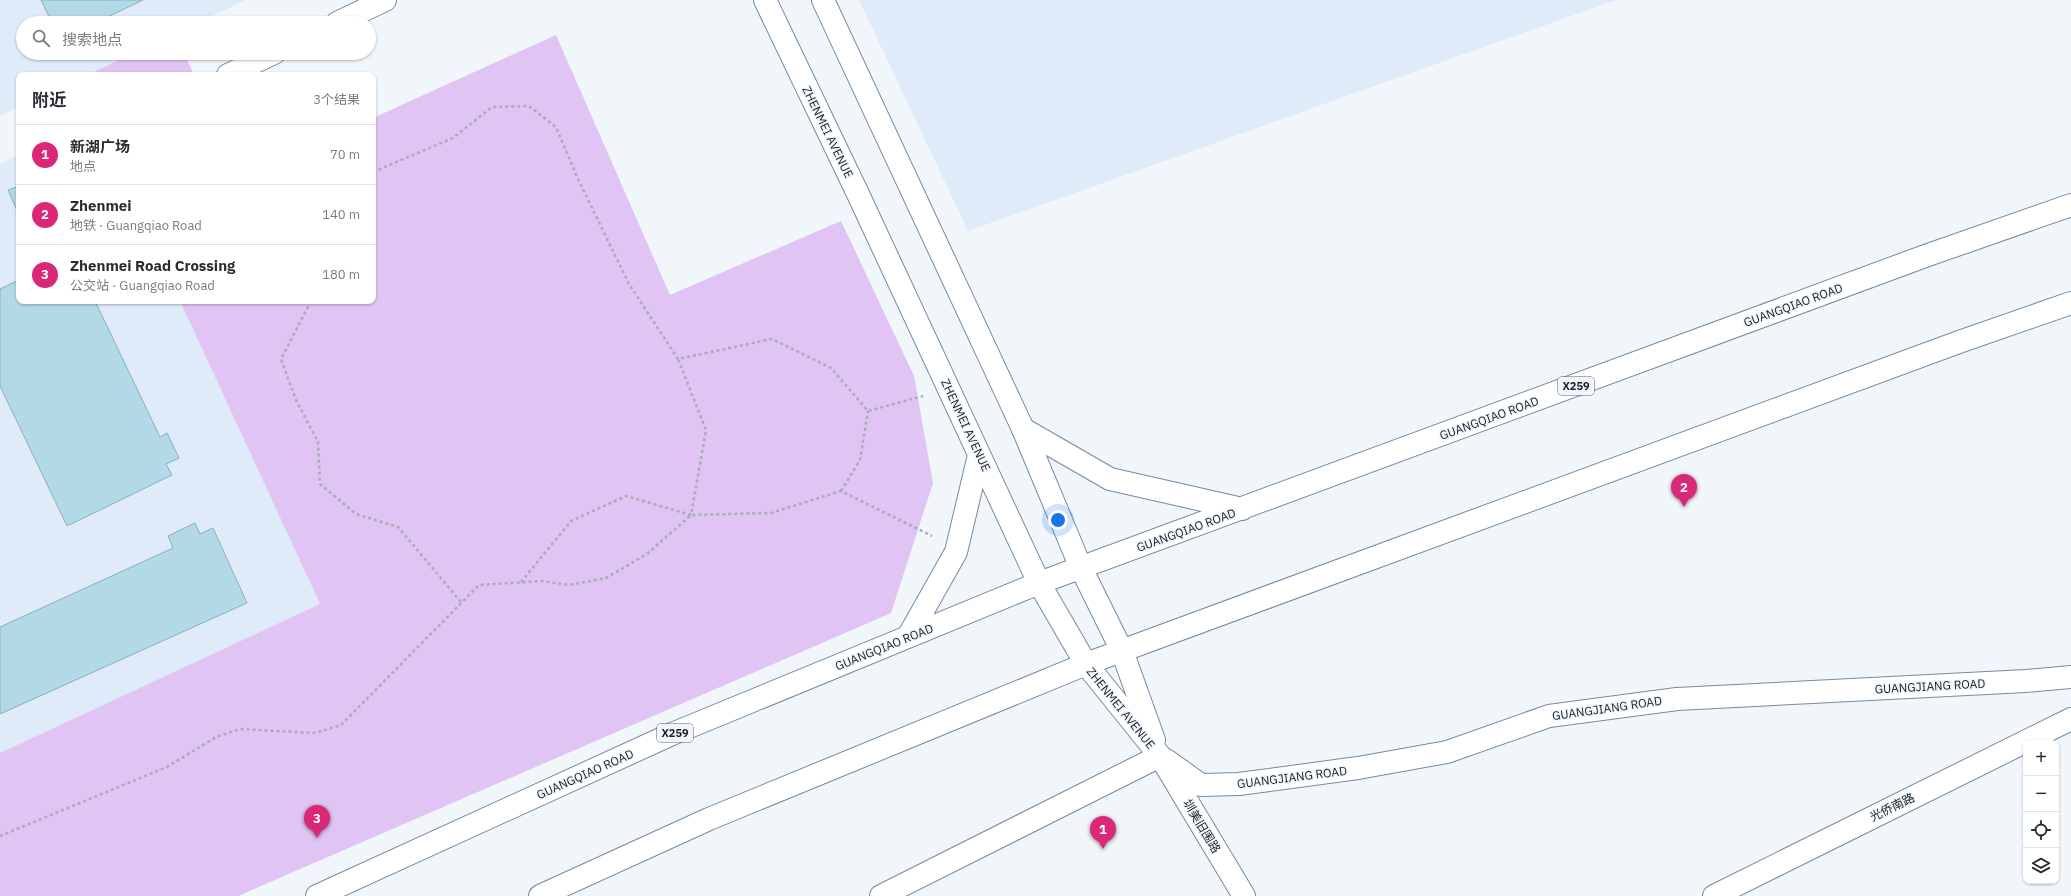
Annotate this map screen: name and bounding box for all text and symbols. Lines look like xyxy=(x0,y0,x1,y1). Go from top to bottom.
search box xyxy=(16,16,376,60)
icon: search xyxy=(30,27,52,49)
text: 搜索地点 xyxy=(62,30,122,49)
street label: ZHENMEI AVENUE xyxy=(799,84,857,180)
text: 附近 xyxy=(32,89,66,111)
text: 3个结果 xyxy=(313,91,360,108)
text: 新湖广场 xyxy=(70,137,130,156)
text: 1 xyxy=(41,146,49,163)
text: 70 m xyxy=(330,146,360,163)
text: 地点 xyxy=(70,158,96,175)
text: Zhenmei xyxy=(70,196,132,215)
text: 2 xyxy=(41,206,49,223)
text: 140 m xyxy=(322,206,360,223)
text: 地铁 · Guangqiao Road xyxy=(70,217,202,234)
text: Zhenmei Road Crossing xyxy=(70,256,235,275)
text: 3 xyxy=(41,266,49,283)
text: 180 m xyxy=(322,266,360,283)
text: 公交站 · Guangqiao Road xyxy=(70,277,215,294)
street label: GUANGQIAO ROAD xyxy=(1741,280,1845,330)
street label: ZHENMEI AVENUE xyxy=(938,376,994,474)
road number: X259 xyxy=(1558,377,1594,395)
street label: GUANGQIAO ROAD xyxy=(1437,393,1541,443)
pin: 2 xyxy=(1671,474,1697,507)
street label: GUANGQIAO ROAD xyxy=(1134,505,1238,555)
your location xyxy=(1048,510,1068,530)
street label: GUANGQIAO ROAD xyxy=(833,620,935,674)
street label: ZHENMEI AVENUE xyxy=(1084,664,1158,752)
street label: GUANGJIANG ROAD xyxy=(1874,676,1986,696)
street label: GUANGJIANG ROAD xyxy=(1551,693,1663,723)
road number: X259 xyxy=(657,724,693,742)
map controls xyxy=(2023,740,2059,884)
button: + xyxy=(2023,740,2059,776)
street label: GUANGQIAO ROAD xyxy=(534,746,636,802)
street label: GUANGJIANG ROAD xyxy=(1236,763,1348,791)
button: − xyxy=(2023,776,2059,812)
street label: 光侨南路 xyxy=(1867,790,1917,824)
street label: 圳美旧围路 xyxy=(1180,796,1224,856)
pin: 3 xyxy=(304,805,330,838)
button: locate xyxy=(2023,812,2059,848)
pin: 1 xyxy=(1090,816,1116,849)
button: layers xyxy=(2023,848,2059,884)

